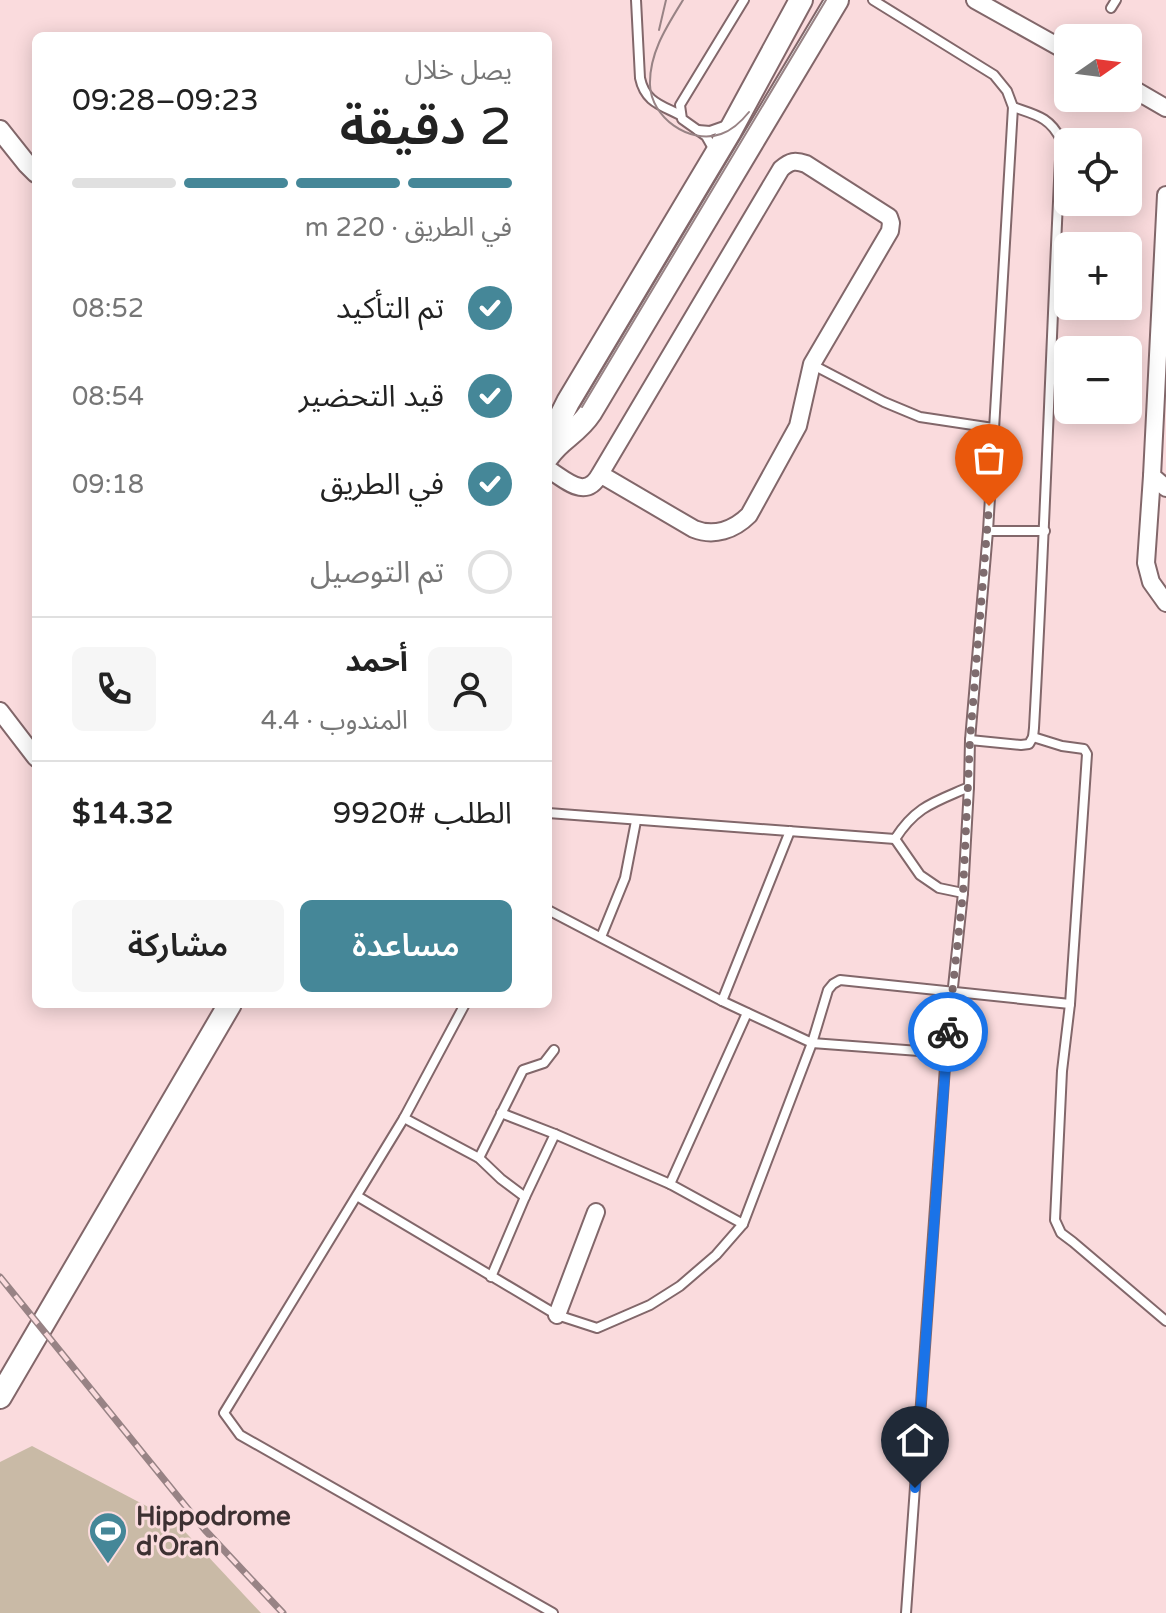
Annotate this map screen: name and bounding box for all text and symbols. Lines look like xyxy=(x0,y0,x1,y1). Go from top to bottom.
north arrow xyxy=(1054,24,1142,112)
map controls xyxy=(1054,24,1142,424)
text: يصل خلال xyxy=(405,55,512,86)
text: 09:23–09:28 xyxy=(72,82,259,119)
text: 2 دقيقة xyxy=(340,96,512,159)
button: locate xyxy=(1054,128,1142,216)
text: في الطريق · 220 m xyxy=(305,212,512,243)
button: + xyxy=(1054,232,1142,320)
icon: check xyxy=(468,286,512,330)
text: تم التأكيد xyxy=(336,290,444,327)
text: 08:52 xyxy=(72,293,144,324)
button: − xyxy=(1054,336,1142,424)
icon: check xyxy=(468,374,512,418)
text: قيد التحضير xyxy=(299,378,444,415)
text: 08:54 xyxy=(72,381,144,412)
pin xyxy=(955,424,1023,506)
icon: bag xyxy=(967,436,1011,480)
icon: check xyxy=(468,462,512,506)
text: في الطريق xyxy=(320,466,444,503)
text: 09:18 xyxy=(72,469,144,500)
text: تم التوصيل xyxy=(310,554,444,591)
text: أحمد xyxy=(345,643,408,680)
button: phone xyxy=(72,647,156,731)
button: person xyxy=(428,647,512,731)
text: المندوب · 4.4 xyxy=(261,705,408,736)
text: $14.32 xyxy=(72,795,174,832)
text: الطلب #9920 xyxy=(332,795,512,832)
button: مشاركة xyxy=(72,900,284,992)
button: مساعدة xyxy=(300,900,512,992)
courier xyxy=(908,992,988,1072)
icon: bike xyxy=(926,1010,970,1054)
pin xyxy=(881,1406,949,1488)
icon: home xyxy=(893,1418,937,1462)
place label: Hippodrome d'Oran xyxy=(136,1501,291,1562)
sports icon: Hippodrome d'Oran xyxy=(87,1510,129,1565)

